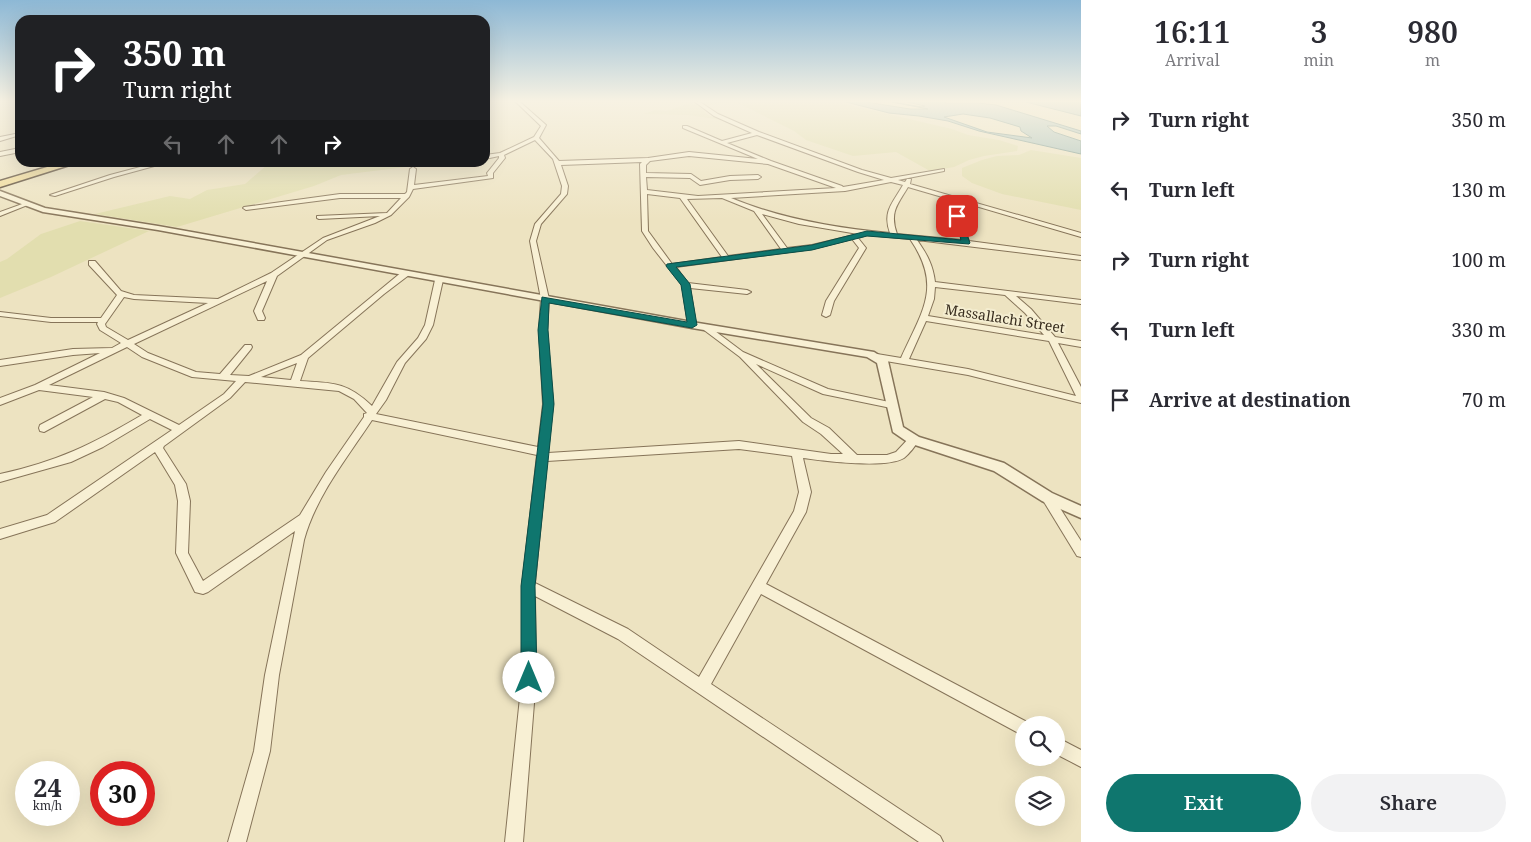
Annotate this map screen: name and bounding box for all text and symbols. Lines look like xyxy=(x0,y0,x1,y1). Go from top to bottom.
text: 16:11 xyxy=(1154,11,1231,52)
text: 3 xyxy=(1310,11,1327,52)
text: 980 xyxy=(1407,11,1458,52)
text: 350 m xyxy=(123,29,226,76)
icon: right xyxy=(40,35,105,100)
text: Arrival xyxy=(1165,49,1220,71)
text: min xyxy=(1304,49,1334,71)
text: m xyxy=(1425,49,1440,71)
text: Turn right xyxy=(123,74,232,104)
icon: right xyxy=(1106,106,1134,134)
text: Turn right xyxy=(1149,107,1249,133)
text: 350 m xyxy=(1451,107,1506,133)
icon: left xyxy=(159,130,187,158)
icon: ahead xyxy=(212,130,240,158)
icon: ahead xyxy=(265,130,293,158)
icon: right xyxy=(318,130,346,158)
icon: left xyxy=(1106,176,1134,204)
text: Turn left xyxy=(1149,177,1235,203)
text: 130 m xyxy=(1451,177,1506,203)
pin xyxy=(936,195,978,237)
icon: arrive xyxy=(943,202,971,230)
icon: right xyxy=(1106,246,1134,274)
text: Turn right xyxy=(1149,247,1249,273)
text: 100 m xyxy=(1451,247,1506,273)
street label: Massallachi Street xyxy=(944,299,1066,337)
icon: left xyxy=(1106,316,1134,344)
text: Turn left xyxy=(1149,317,1235,343)
text: 330 m xyxy=(1451,317,1506,343)
icon: arrive xyxy=(1106,386,1134,414)
text: Arrive at destination xyxy=(1149,387,1351,413)
text: 70 m xyxy=(1462,387,1506,413)
position arrow xyxy=(502,651,554,703)
map controls xyxy=(1015,716,1065,826)
button: search xyxy=(1015,716,1065,766)
speed limit sign: 30 xyxy=(90,761,155,826)
text: 24 xyxy=(33,770,62,804)
button: Exit xyxy=(1106,774,1301,832)
button: Share xyxy=(1311,774,1506,832)
button: layers xyxy=(1015,776,1065,826)
text: km/h xyxy=(33,797,62,814)

